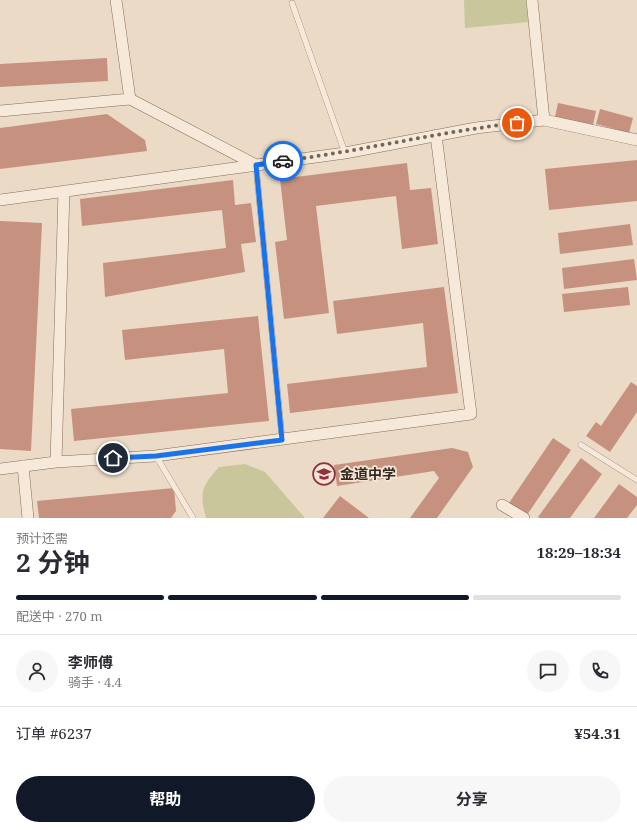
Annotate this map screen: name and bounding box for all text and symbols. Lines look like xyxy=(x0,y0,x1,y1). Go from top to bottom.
pin xyxy=(500,106,534,140)
icon: bag xyxy=(506,112,528,134)
courier xyxy=(263,141,303,181)
icon: car xyxy=(272,150,294,172)
pin xyxy=(96,441,130,475)
icon: home xyxy=(102,447,124,469)
school or university icon: 金道中学 xyxy=(311,461,337,487)
place label: 金道中学 xyxy=(340,464,396,483)
text: 预计还需 xyxy=(16,529,68,547)
text: 18:29–18:34 xyxy=(537,542,621,562)
text: 2 分钟 xyxy=(16,544,89,580)
text: 配送中 · 270 m xyxy=(16,607,102,625)
button: person xyxy=(16,650,58,692)
button: chat xyxy=(527,650,569,692)
button: phone xyxy=(579,650,621,692)
text: 李师傅 xyxy=(68,652,113,672)
text: 骑手 · 4.4 xyxy=(68,673,122,691)
text: 订单 #6237 xyxy=(16,723,92,743)
text: ¥54.31 xyxy=(574,723,621,743)
button: 帮助 xyxy=(16,776,315,822)
button: 分享 xyxy=(323,776,621,822)

